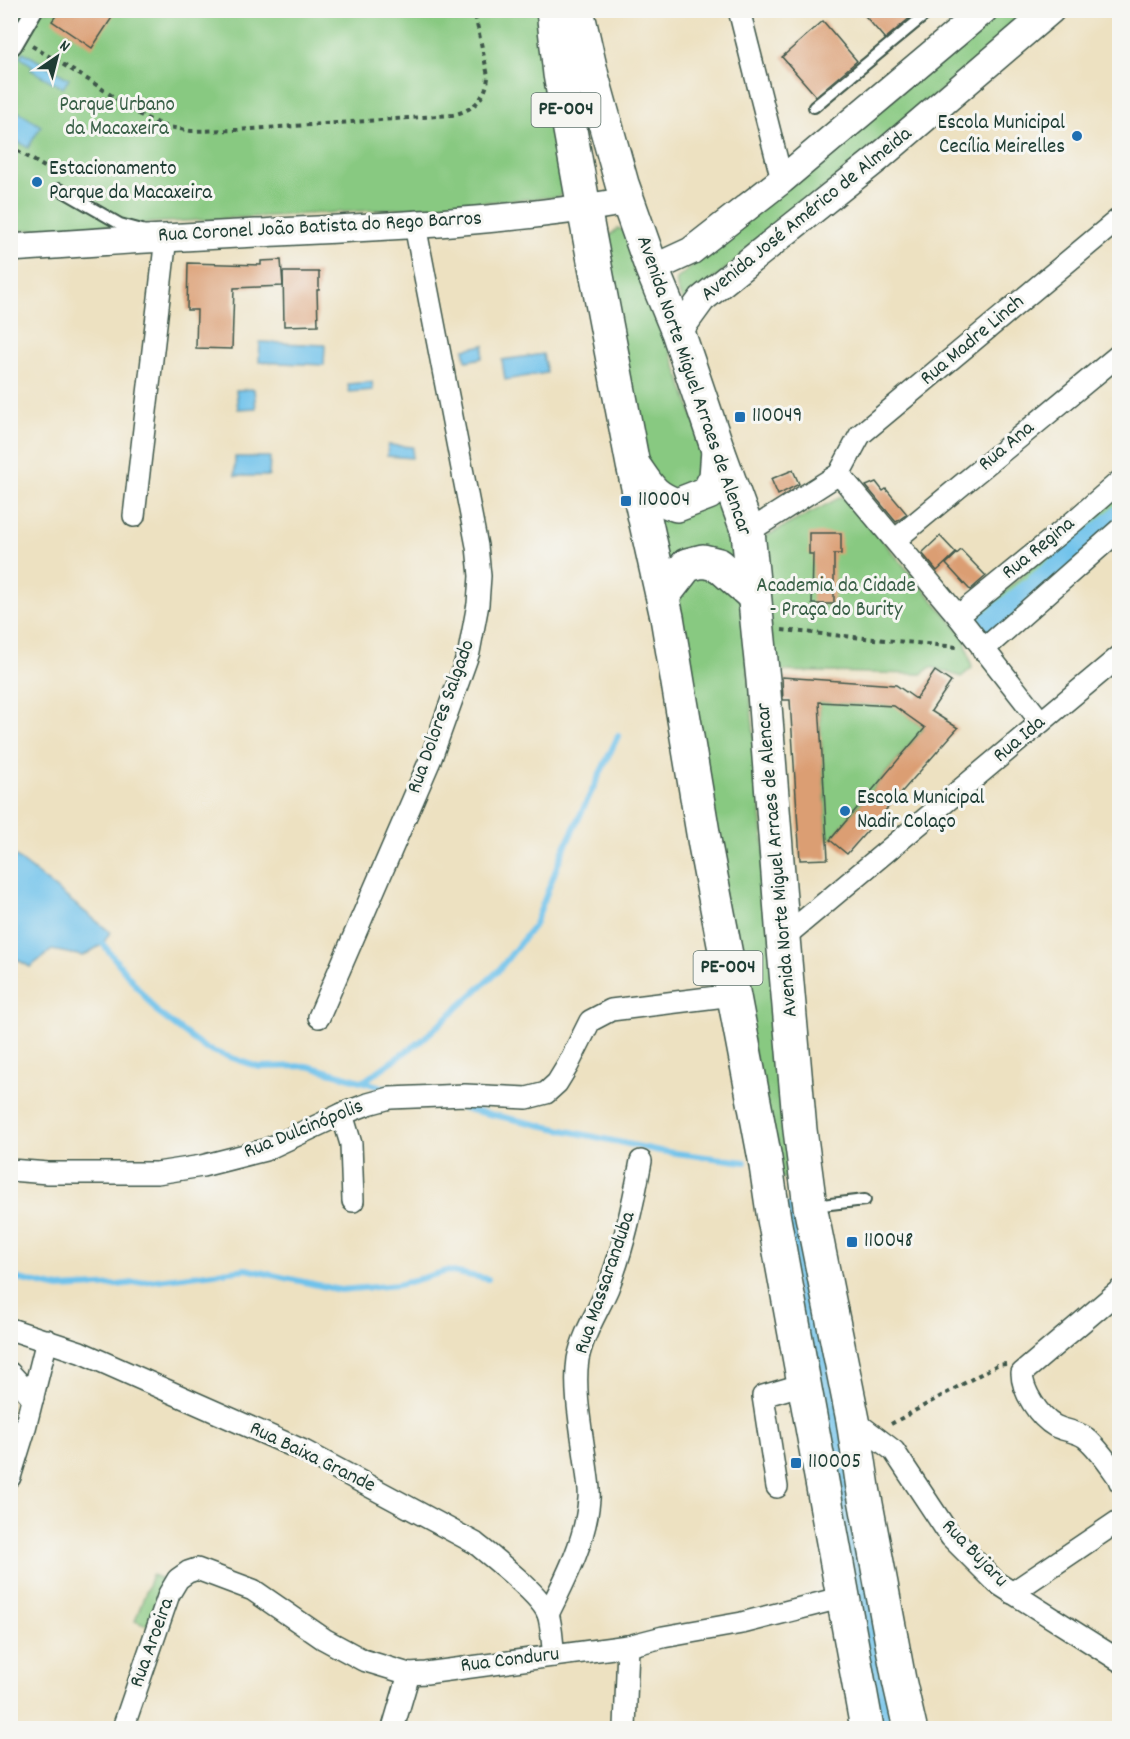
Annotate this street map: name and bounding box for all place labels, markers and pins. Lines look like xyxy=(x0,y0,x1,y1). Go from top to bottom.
place label: Escola Municipal Cecília Meirelles xyxy=(937,109,1065,163)
marker: Escola Municipal Cecília Meirelles xyxy=(1070,129,1084,143)
place label: Estacionamento Parque da Macaxeira xyxy=(49,155,213,209)
marker: Estacionamento Parque da Macaxeira xyxy=(30,175,44,189)
place label: 110049 xyxy=(752,402,802,432)
marker: 110049 xyxy=(733,410,747,424)
place label: 110004 xyxy=(638,486,690,516)
marker: 110004 xyxy=(619,494,633,508)
place label: Escola Municipal Nadir Colaço xyxy=(857,784,985,838)
marker: Escola Municipal Nadir Colaço xyxy=(838,804,852,818)
place label: 110048 xyxy=(864,1227,913,1257)
marker: 110048 xyxy=(845,1235,859,1249)
place label: 110005 xyxy=(808,1448,861,1478)
marker: 110005 xyxy=(789,1456,803,1470)

